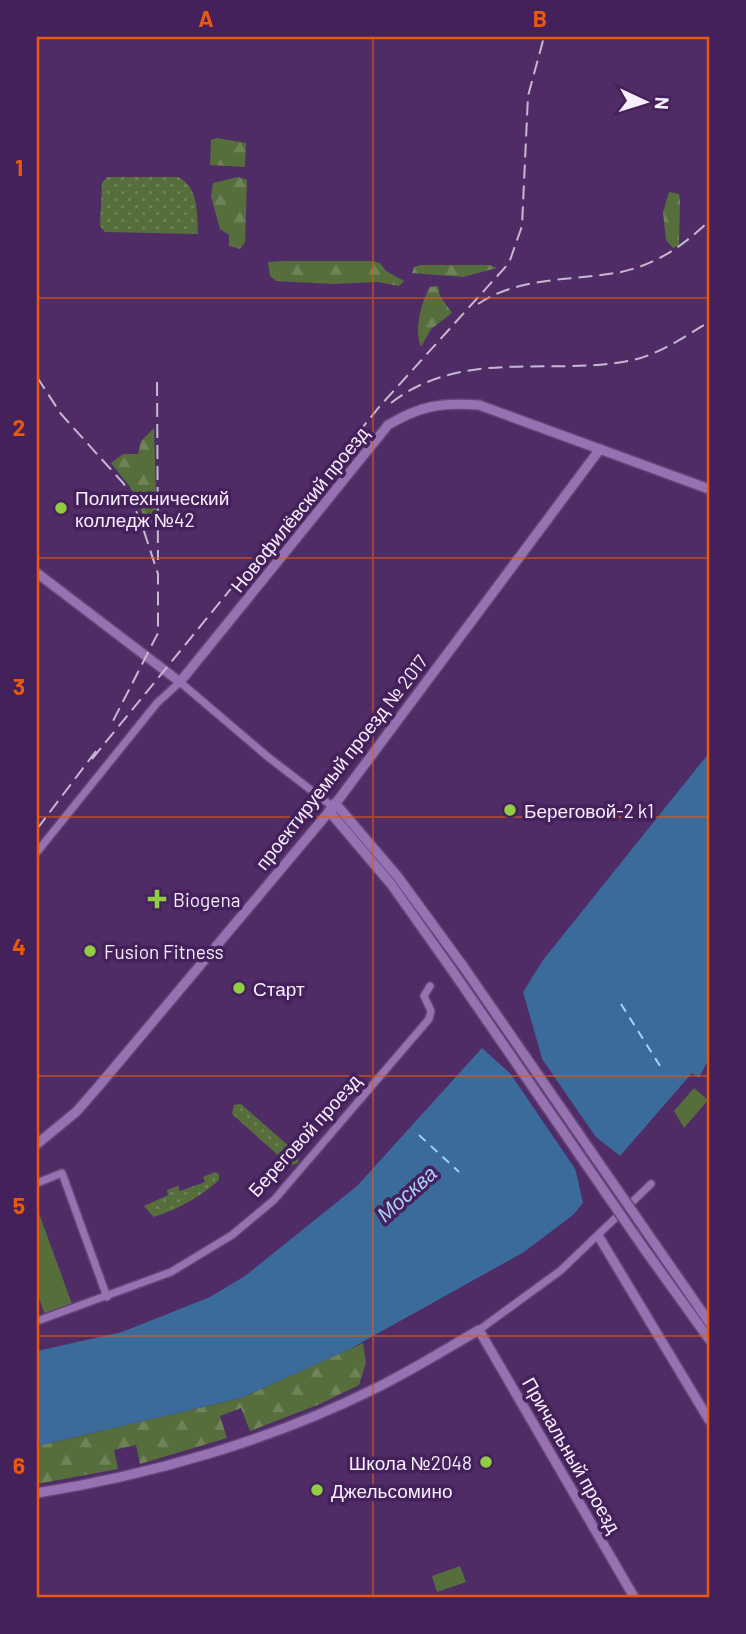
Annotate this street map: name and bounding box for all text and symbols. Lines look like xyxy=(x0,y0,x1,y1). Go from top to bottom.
text: A xyxy=(198,4,214,32)
text: B xyxy=(533,4,547,32)
north arrow xyxy=(610,66,680,136)
text: N xyxy=(651,96,674,110)
text: 1 xyxy=(15,153,23,181)
text: 2 xyxy=(13,413,25,441)
street label: Новофилёвский проезд xyxy=(225,422,373,596)
place label: Политехнический колледж №42 xyxy=(75,486,229,531)
marker: Политехнический колледж №42 xyxy=(53,500,69,516)
street label: проектируемый проезд № 2017 xyxy=(250,650,432,874)
text: 3 xyxy=(13,672,25,700)
place label: Береговой-2 k1 xyxy=(524,799,654,822)
marker: Береговой-2 k1 xyxy=(502,802,518,818)
place label: Biogena xyxy=(173,888,240,911)
marker: Biogena xyxy=(147,889,167,909)
text: 4 xyxy=(12,932,26,960)
place label: Fusion Fitness xyxy=(104,940,224,963)
marker: Fusion Fitness xyxy=(82,943,98,959)
place label: Старт xyxy=(253,977,305,1000)
marker: Старт xyxy=(231,980,247,996)
street label: Береговой проезд xyxy=(243,1069,365,1201)
water label: Москва xyxy=(371,1160,441,1226)
text: 5 xyxy=(13,1191,25,1219)
street label: Причальный проезд xyxy=(518,1373,626,1537)
text: 6 xyxy=(13,1451,25,1479)
place label: Школа №2048 xyxy=(349,1451,472,1474)
marker: Школа №2048 xyxy=(478,1454,494,1470)
place label: Джельсомино xyxy=(331,1479,453,1502)
marker: Джельсомино xyxy=(309,1482,325,1498)

